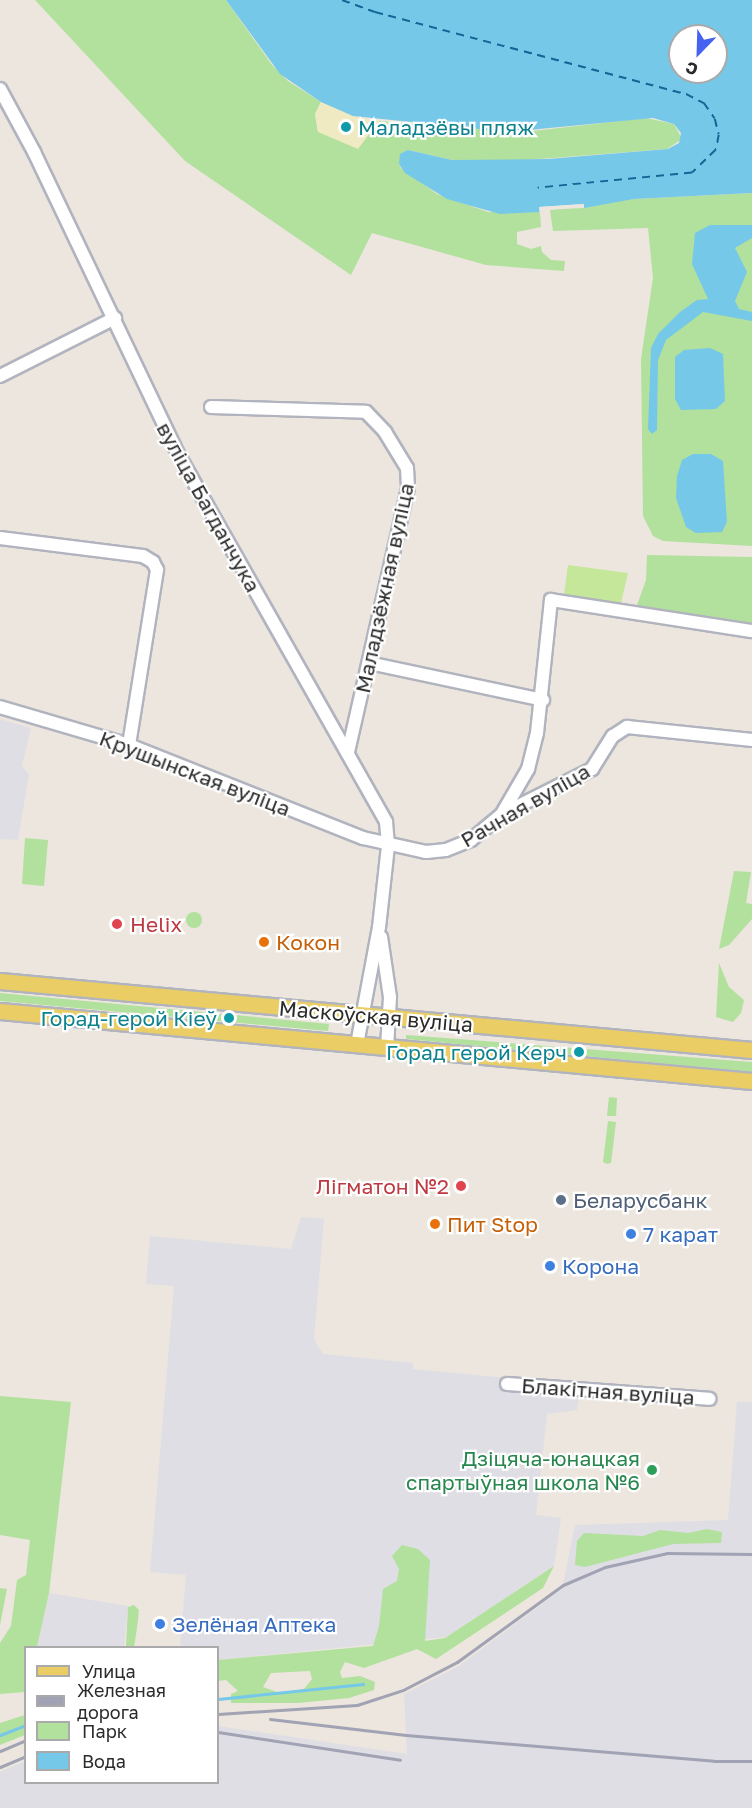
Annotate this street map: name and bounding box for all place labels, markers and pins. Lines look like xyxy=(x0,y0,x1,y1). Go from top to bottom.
place label: Маладзёвы пляж xyxy=(358,114,534,140)
marker: Маладзёвы пляж xyxy=(339,120,353,134)
place label: Helix xyxy=(130,911,182,937)
marker: Helix xyxy=(108,915,126,933)
place label: Кокон xyxy=(276,929,340,955)
marker: Кокон xyxy=(257,935,271,949)
place label: Горад-герой Кіеў xyxy=(40,1005,217,1031)
marker: Горад-герой Кіеў xyxy=(222,1011,236,1025)
place label: Горад герой Керч xyxy=(386,1039,567,1065)
marker: Горад герой Керч xyxy=(572,1045,586,1059)
place label: Лігматон №2 xyxy=(316,1173,449,1199)
marker: Лігматон №2 xyxy=(454,1179,468,1193)
place label: Беларусбанк xyxy=(573,1187,708,1213)
marker: Беларусбанк xyxy=(554,1193,568,1207)
place label: Пит Stop xyxy=(447,1211,538,1237)
marker: Пит Stop xyxy=(428,1217,442,1231)
place label: 7 карат xyxy=(643,1221,718,1247)
marker: 7 карат xyxy=(624,1227,638,1241)
place label: Корона xyxy=(562,1253,639,1279)
marker: Корона xyxy=(543,1259,557,1273)
place label: Дзіцяча-юнацкая спартыўная школа №6 xyxy=(406,1445,640,1495)
marker: Дзіцяча-юнацкая спартыўная школа №6 xyxy=(645,1463,659,1477)
place label: Зелёная Аптека xyxy=(172,1611,336,1637)
marker: Зелёная Аптека xyxy=(153,1617,167,1631)

